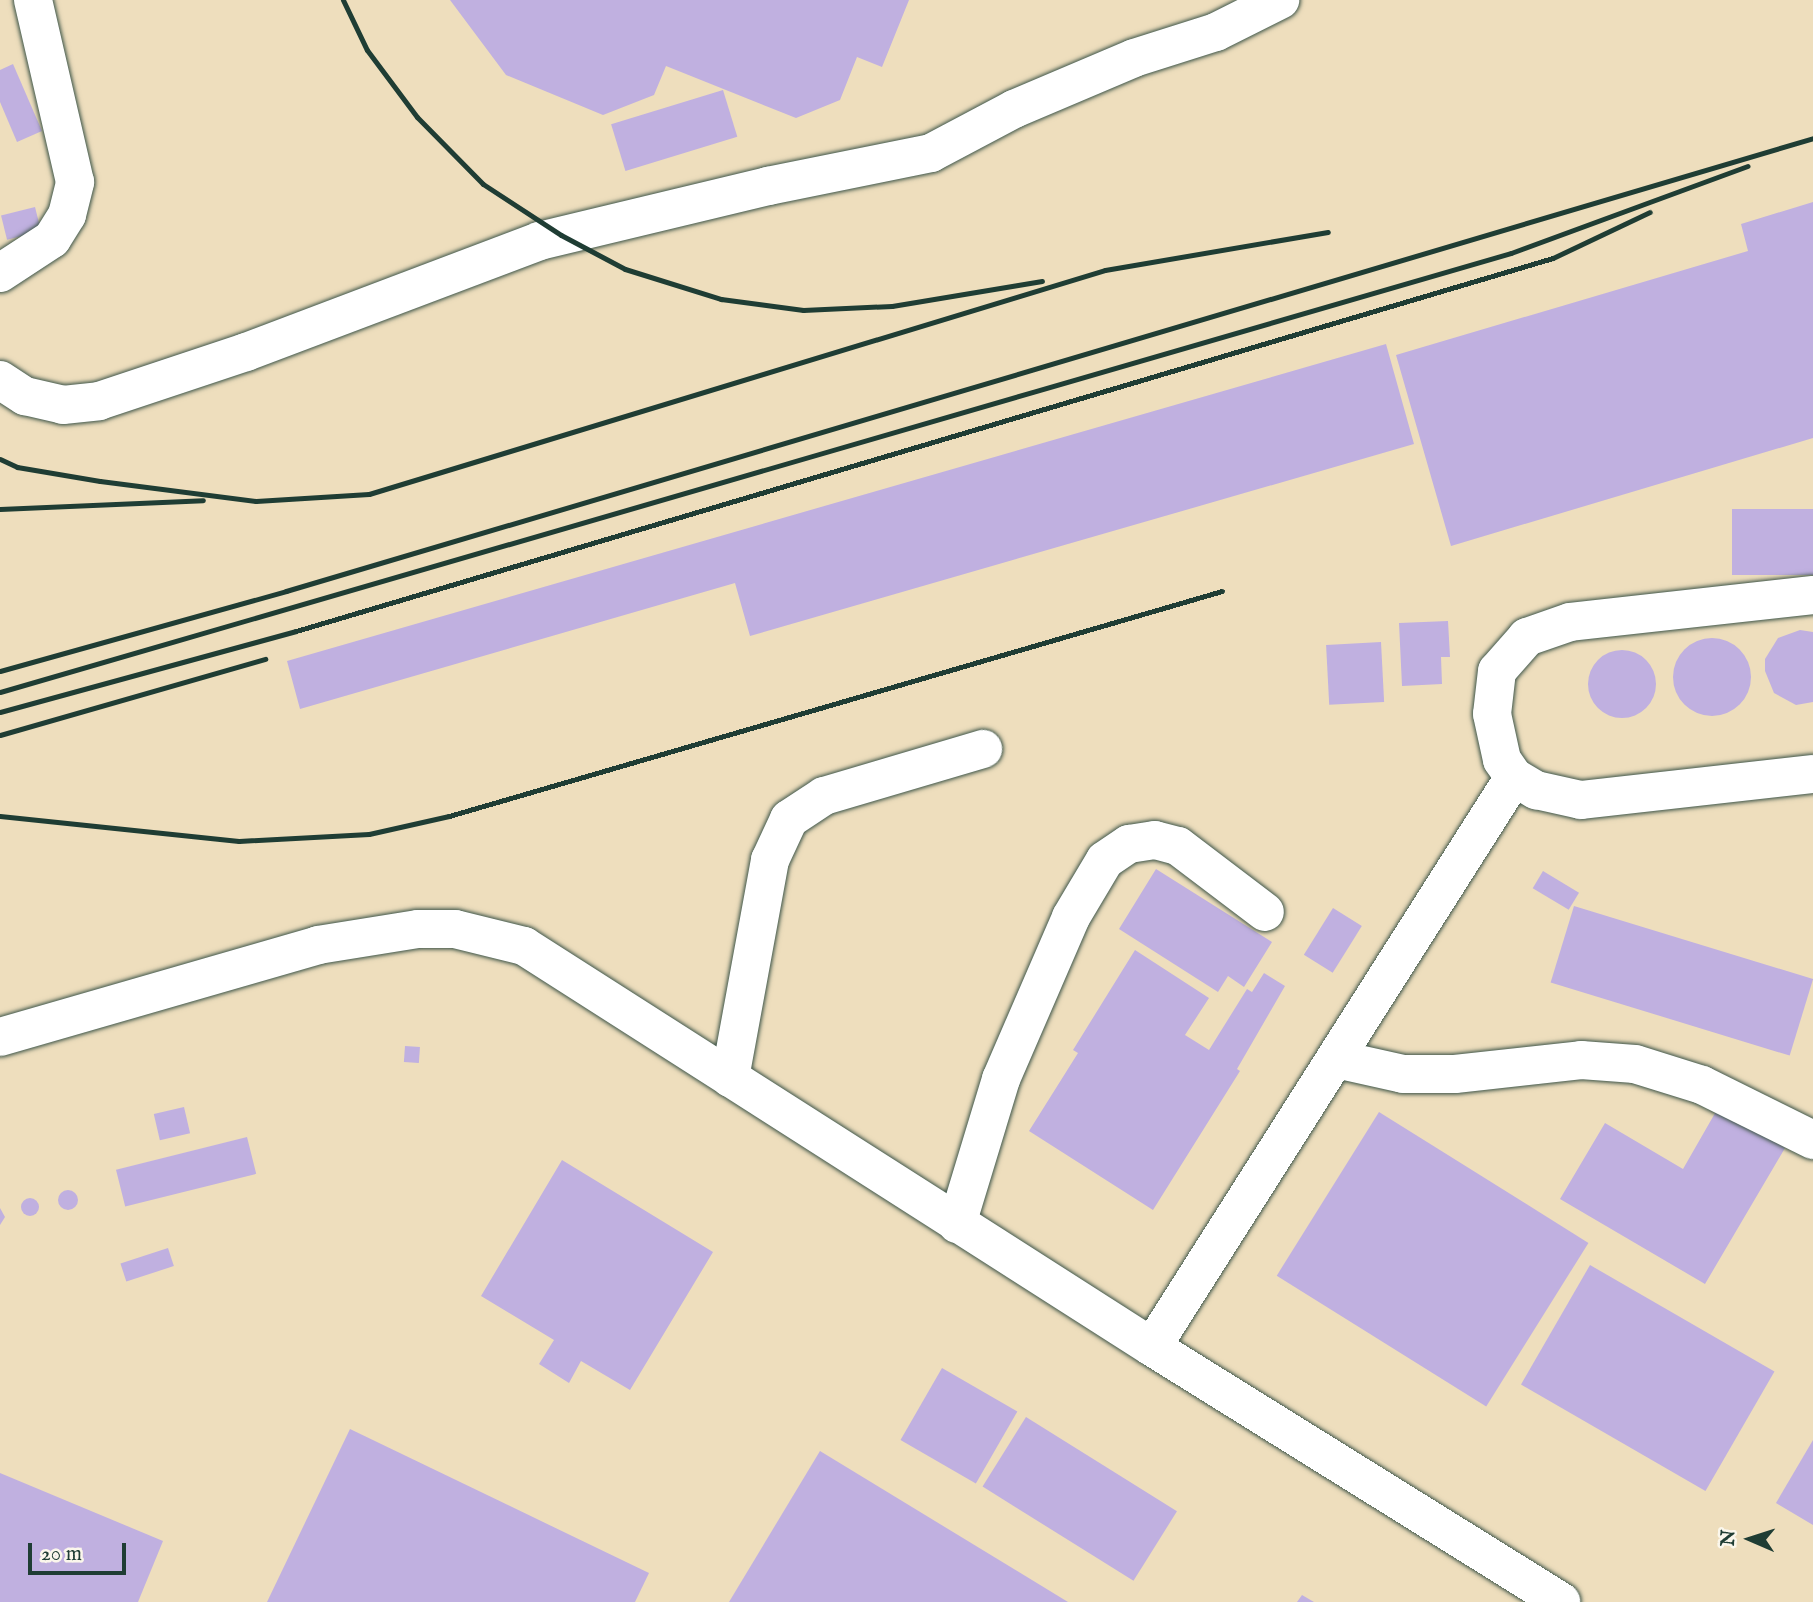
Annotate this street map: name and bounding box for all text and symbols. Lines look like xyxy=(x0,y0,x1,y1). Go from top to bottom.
north arrow xyxy=(1715,1504,1785,1574)
scale bar xyxy=(32,1528,130,1572)
text: N xyxy=(1717,1529,1741,1547)
text: 20 m xyxy=(41,1541,82,1568)

